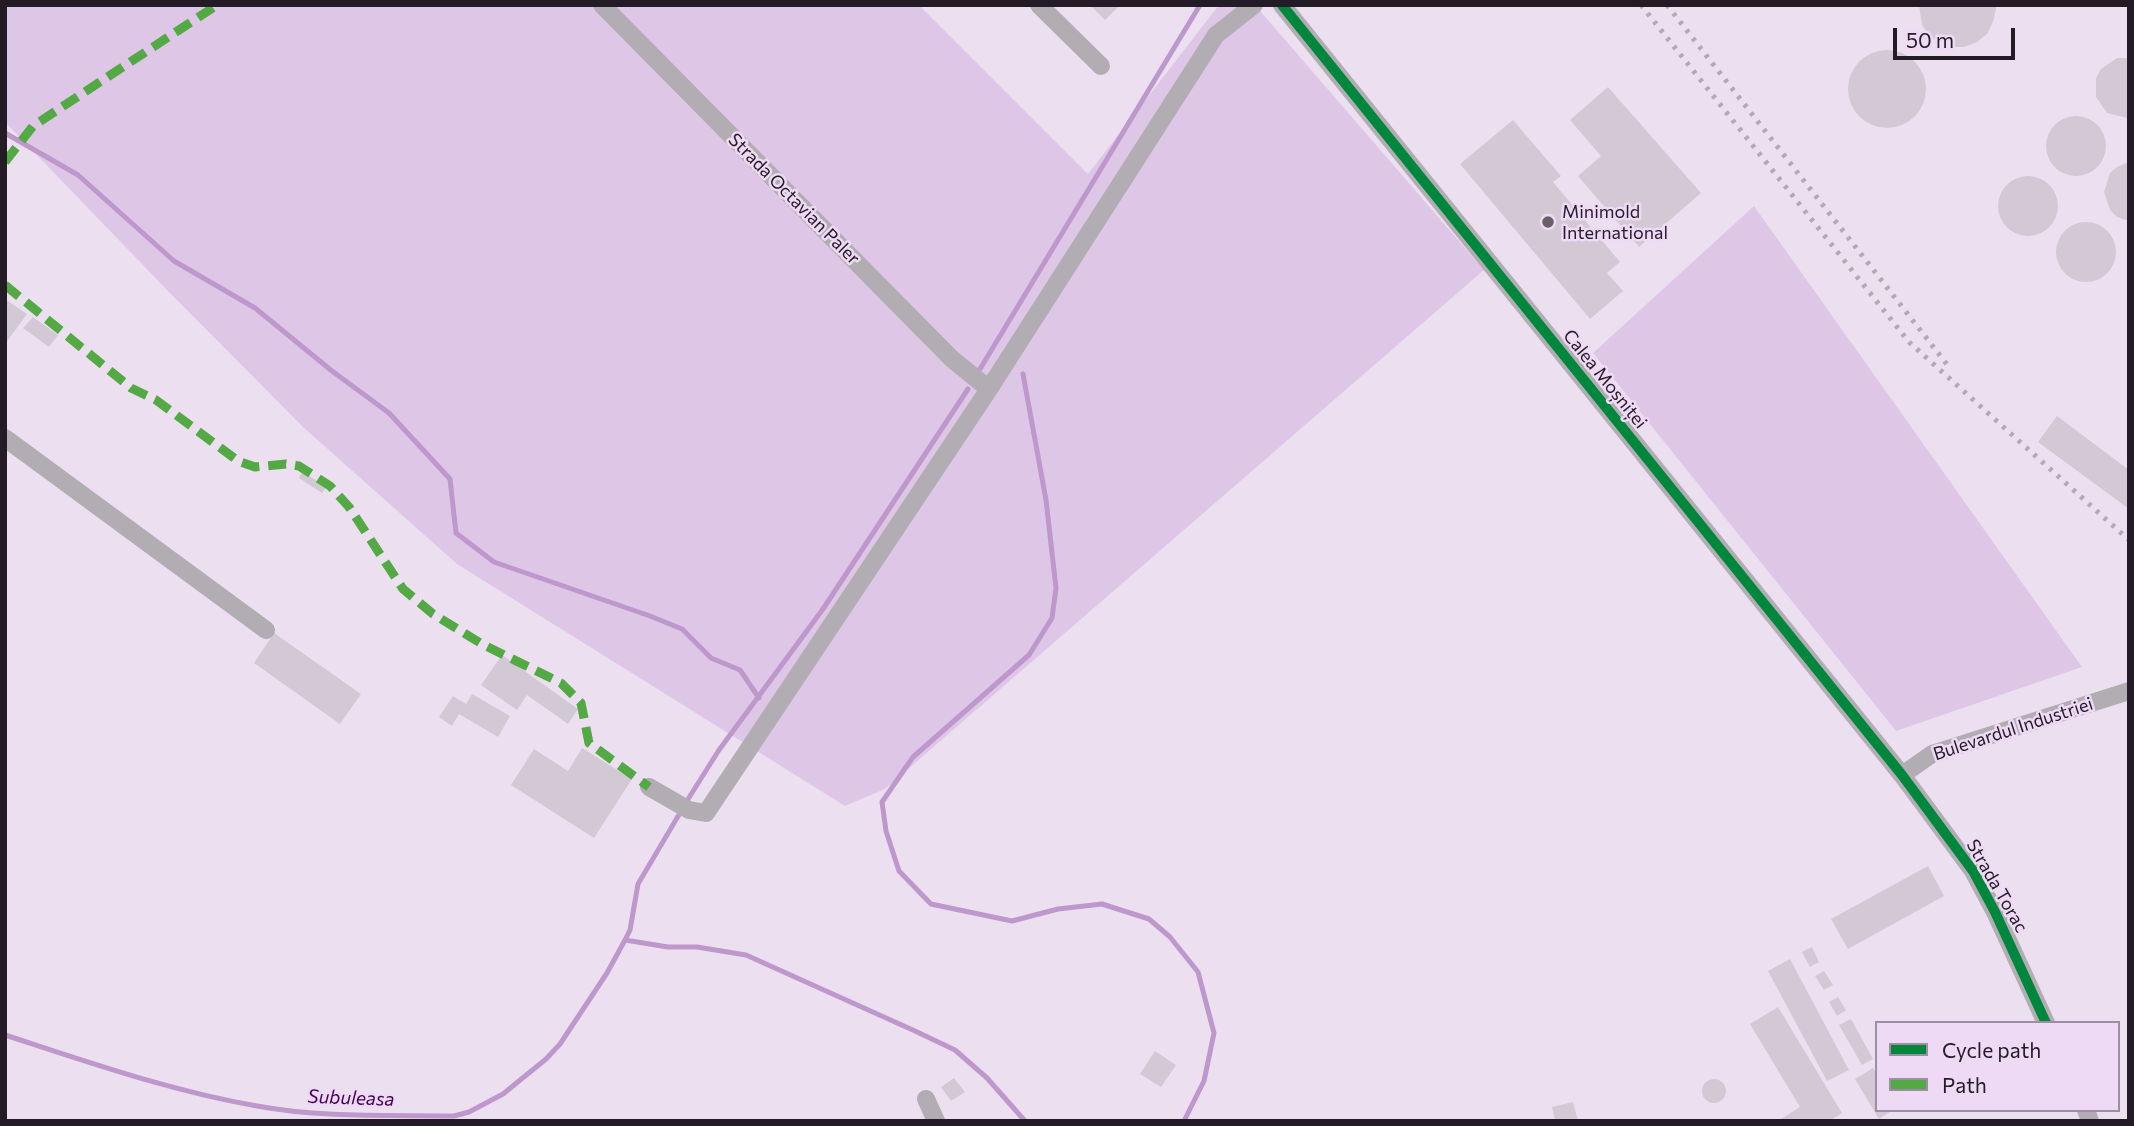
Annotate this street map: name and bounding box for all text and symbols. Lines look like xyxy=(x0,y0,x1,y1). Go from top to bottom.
scale bar xyxy=(1896,14,2018,58)
text: 50 m xyxy=(1906,27,1954,52)
street label: Strada Octavian Paler xyxy=(724,129,864,269)
place label: Minimold International xyxy=(1562,201,1668,244)
marker: Minimold International xyxy=(1540,214,1556,230)
street label: Calea Moșniței xyxy=(1559,325,1651,433)
street label: Bulevardul Industriei xyxy=(1930,693,2096,765)
street label: Strada Torac xyxy=(1962,836,2032,936)
legend xyxy=(1875,1021,2120,1112)
text: Cycle path xyxy=(1942,1037,2041,1062)
text: Path xyxy=(1942,1072,1987,1097)
water label: Subuleasa xyxy=(307,1085,395,1111)

